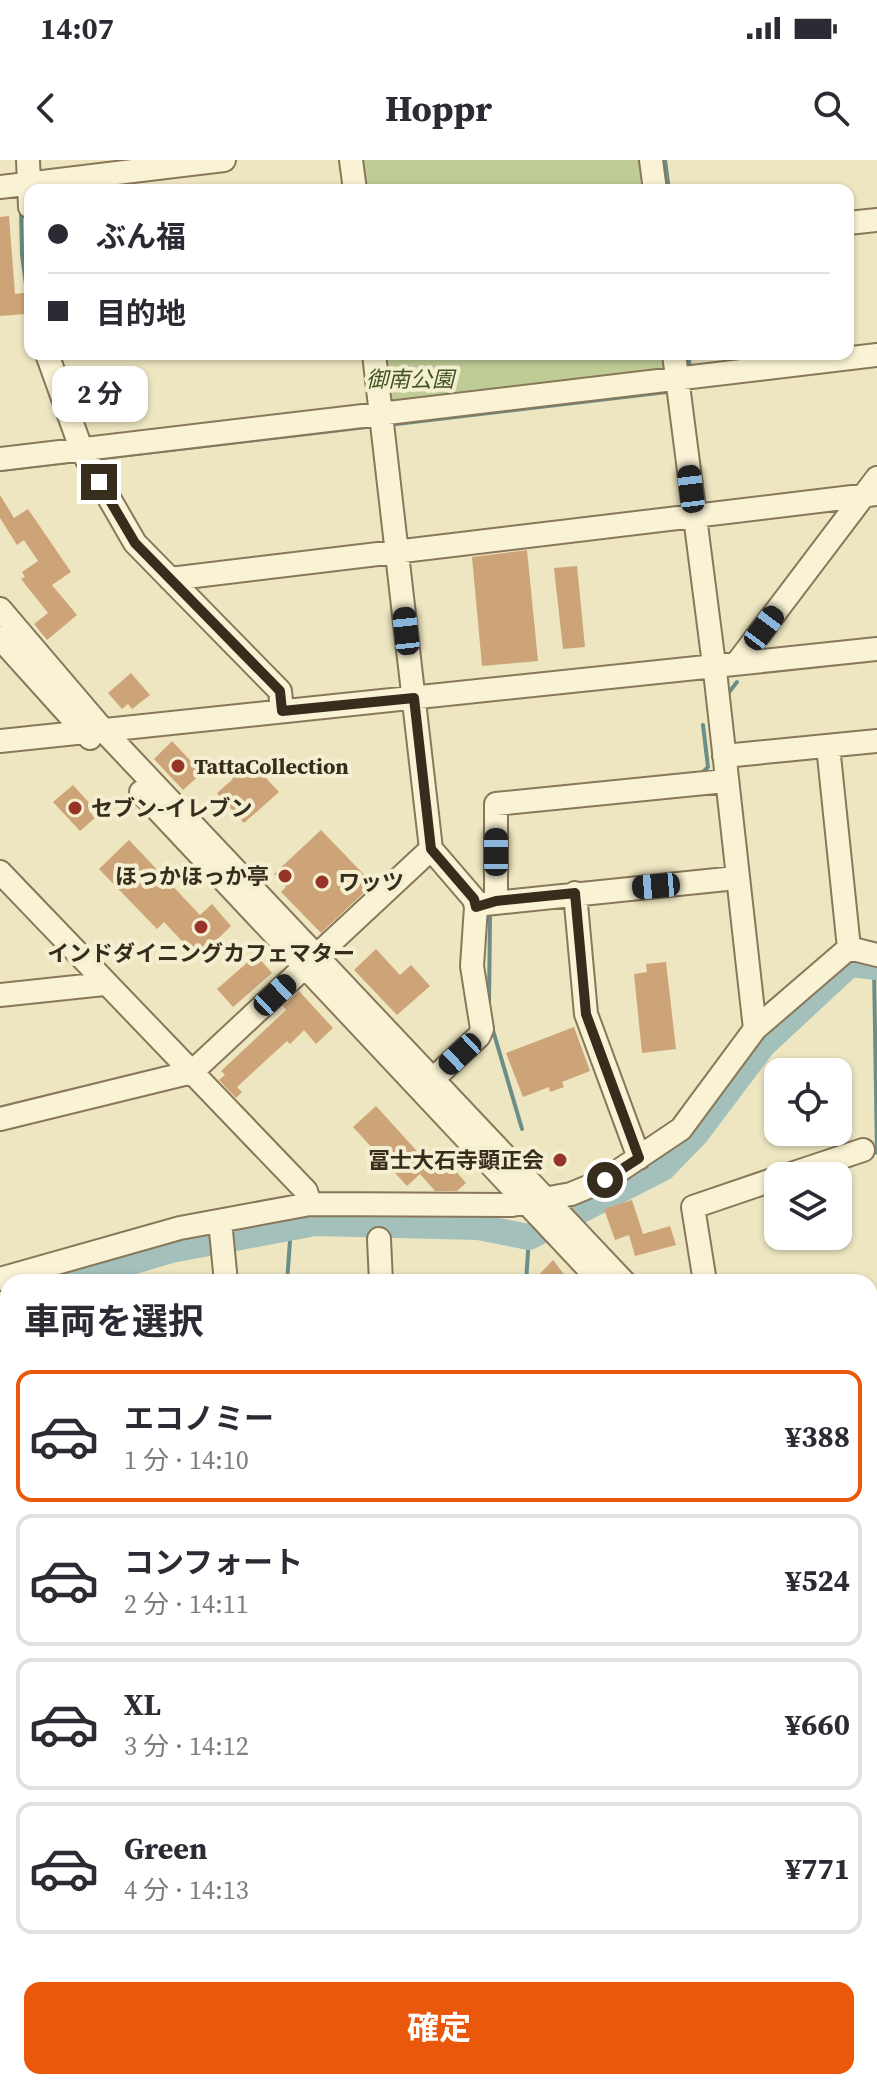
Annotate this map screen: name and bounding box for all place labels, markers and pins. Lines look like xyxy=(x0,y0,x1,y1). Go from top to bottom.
place label: TattaCollection xyxy=(194,751,349,781)
marker: TattaCollection xyxy=(169,757,187,775)
place label: セブン-イレブン xyxy=(91,793,252,823)
marker: セブン-イレブン xyxy=(66,799,84,817)
place label: ほっかほっか亭 xyxy=(115,861,269,891)
marker: ほっかほっか亭 xyxy=(276,867,294,885)
place label: ワッツ xyxy=(338,867,404,897)
marker: ワッツ xyxy=(313,873,331,891)
marker: インドダイニングカフェマター xyxy=(192,918,210,936)
place label: インドダイニングカフェマター xyxy=(47,938,355,968)
place label: 冨士大石寺顕正会 xyxy=(368,1145,544,1175)
marker: 冨士大石寺顕正会 xyxy=(551,1151,569,1169)

